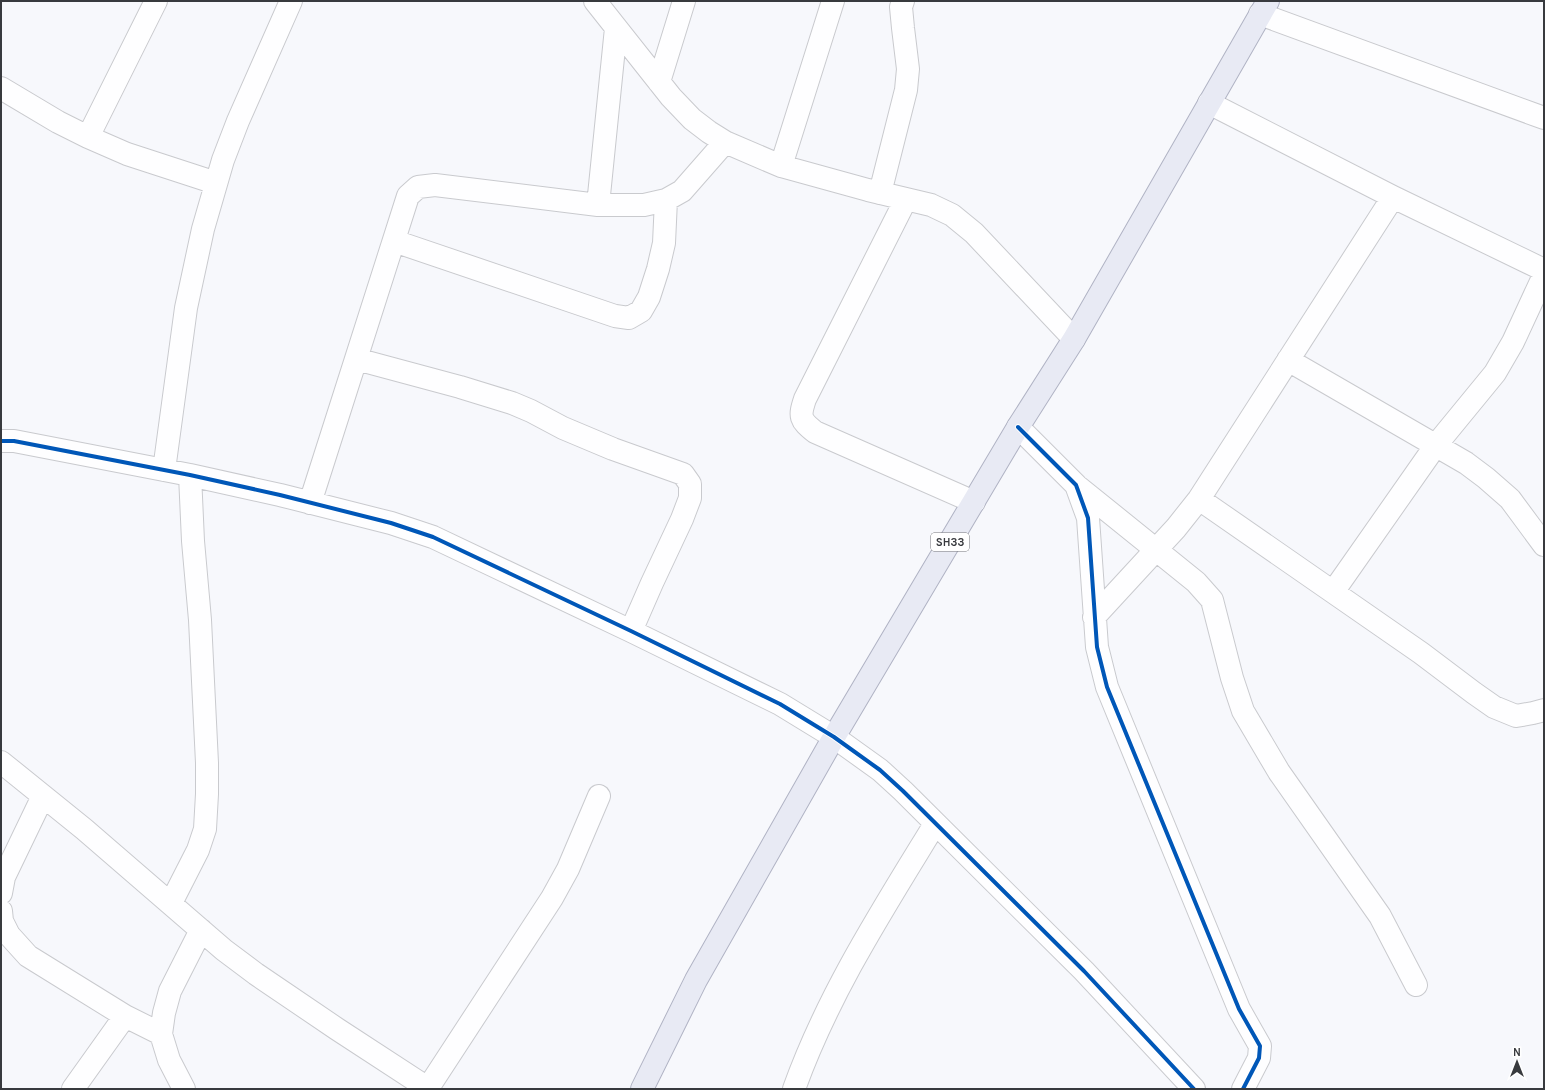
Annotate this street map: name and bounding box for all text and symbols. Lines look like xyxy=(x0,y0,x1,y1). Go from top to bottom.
road number: SH33 xyxy=(931,533,969,551)
north arrow xyxy=(1497,1042,1537,1082)
text: N xyxy=(1513,1046,1521,1059)

